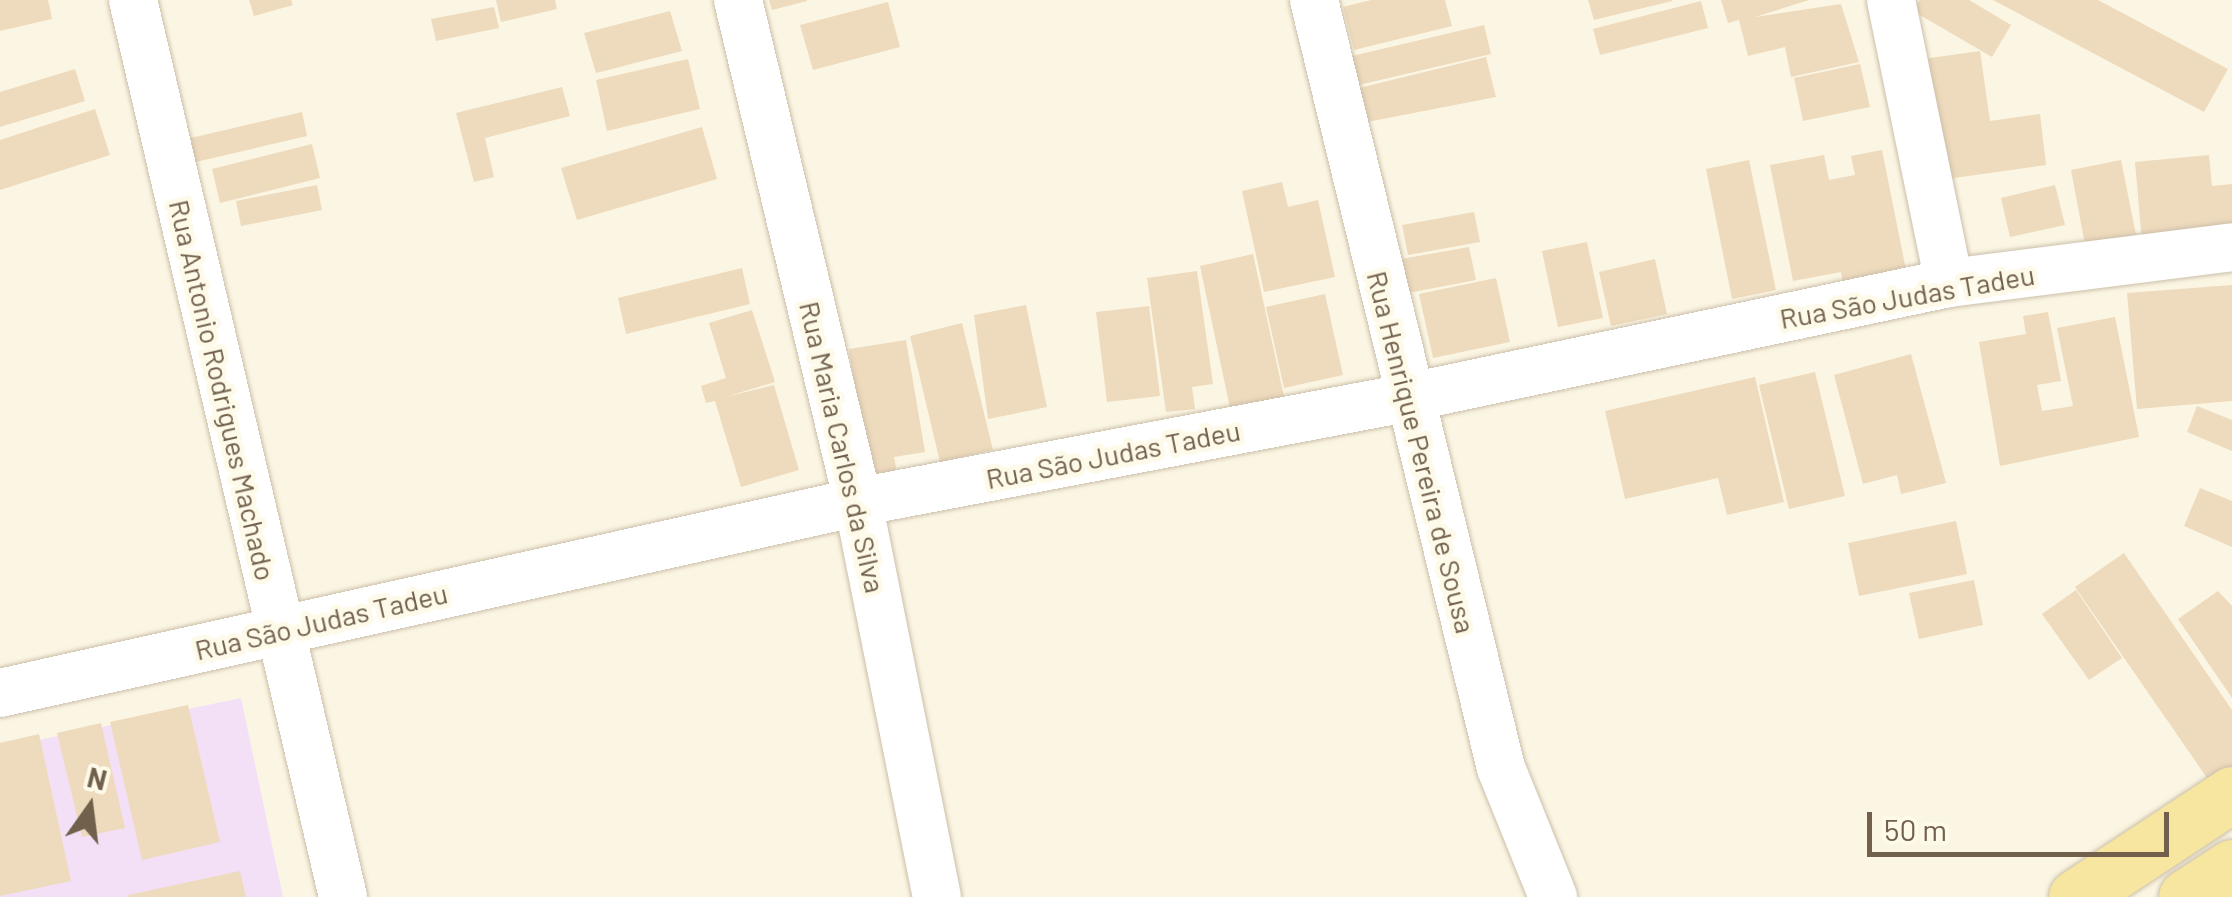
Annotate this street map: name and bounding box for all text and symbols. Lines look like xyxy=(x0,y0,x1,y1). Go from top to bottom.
street label: Rua Antonio Rodrigues Machado xyxy=(163,196,283,584)
street label: Rua São Judas Tadeu xyxy=(1777,257,2037,335)
street label: Rua Henrique Pereira de Sousa xyxy=(1361,267,1483,637)
street label: Rua Maria Carlos da Silva xyxy=(793,298,893,596)
street label: Rua São Judas Tadeu xyxy=(983,413,1243,495)
street label: Rua São Judas Tadeu xyxy=(191,576,451,666)
north arrow xyxy=(40,757,140,857)
text: N xyxy=(84,759,110,797)
scale bar xyxy=(1872,792,2174,854)
text: 50 m xyxy=(1884,811,1947,847)

